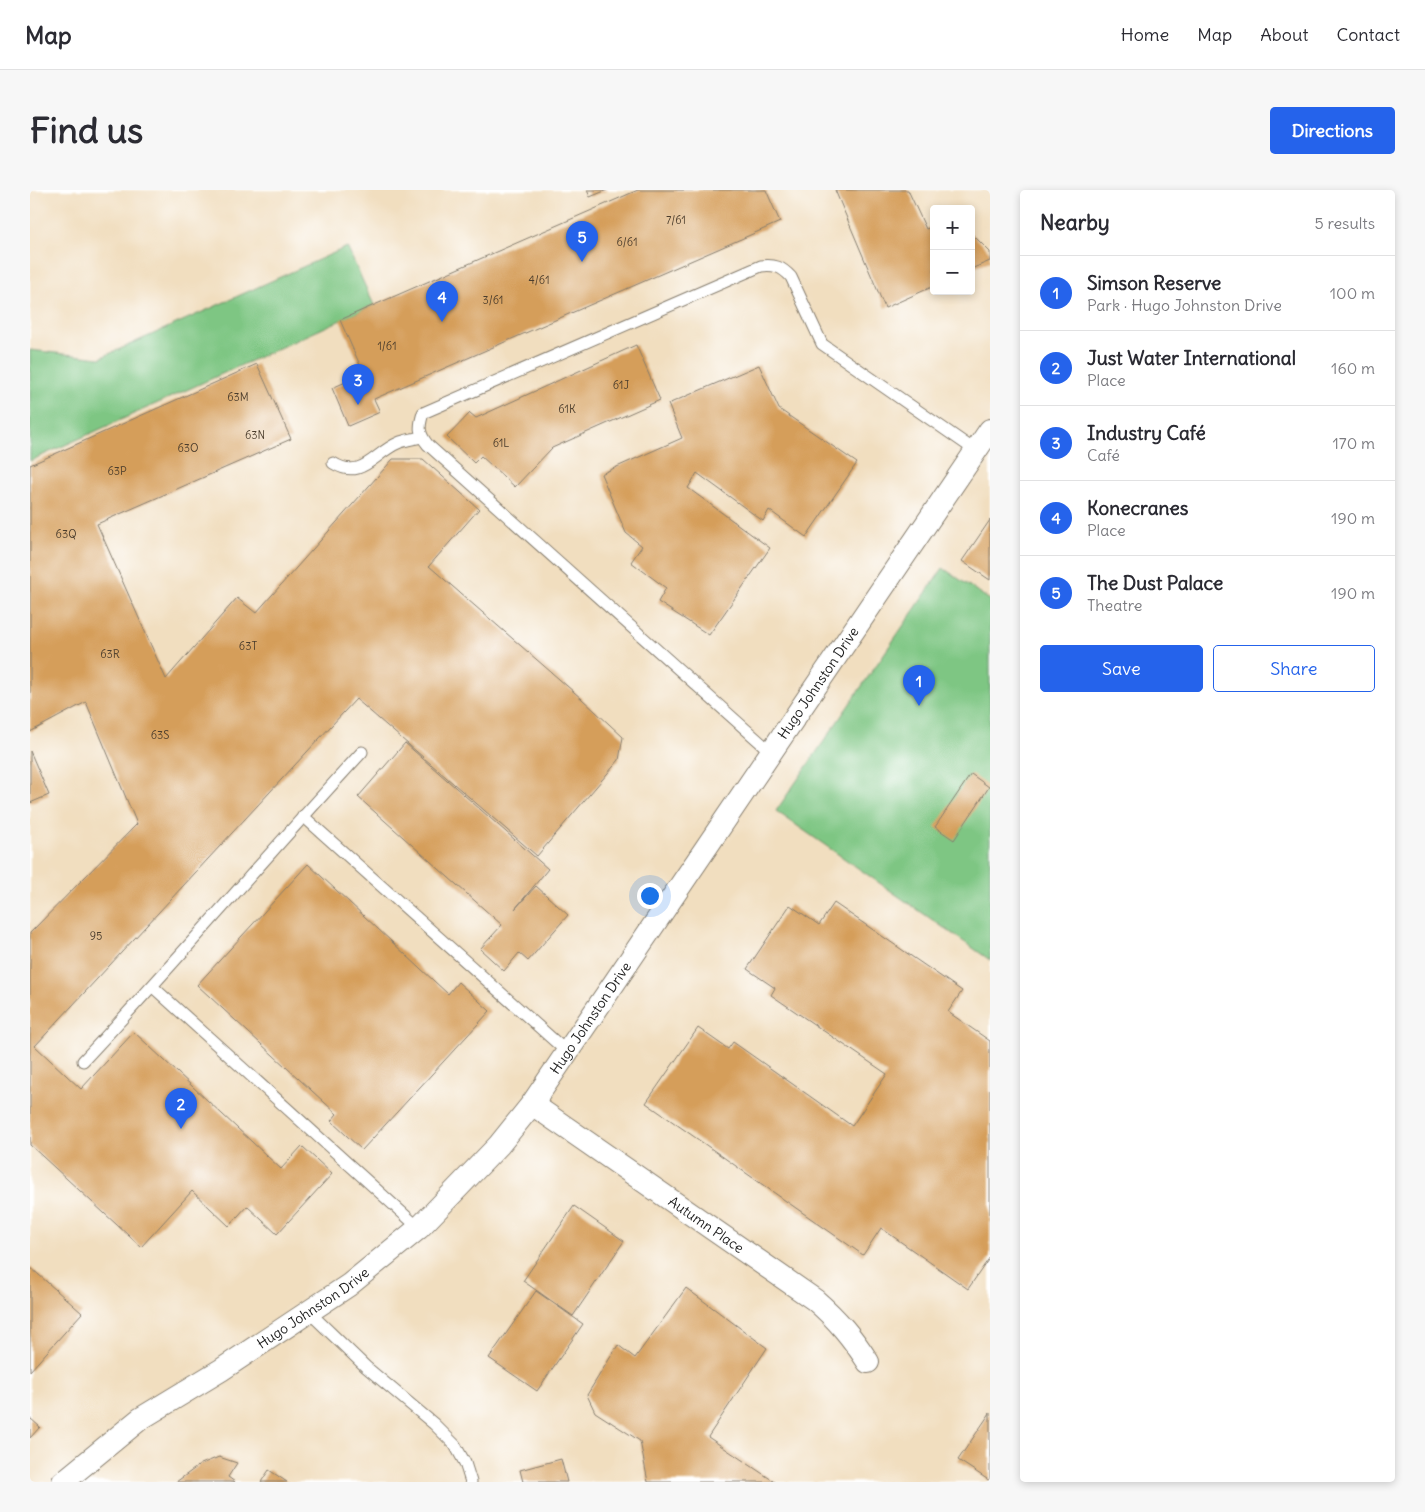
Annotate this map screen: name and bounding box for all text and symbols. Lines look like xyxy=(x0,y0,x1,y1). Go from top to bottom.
text: Map xyxy=(25,20,72,50)
text: Home xyxy=(1121,23,1169,46)
text: Map xyxy=(1197,23,1232,46)
text: About xyxy=(1260,23,1308,46)
text: Contact xyxy=(1336,23,1400,46)
button: Directions xyxy=(1270,107,1395,154)
text: Find us xyxy=(30,108,143,152)
map controls xyxy=(930,205,975,295)
button: + xyxy=(930,205,975,250)
text: Nearby xyxy=(1040,209,1110,236)
house number: 7/61 xyxy=(666,213,686,227)
text: 5 results xyxy=(1314,213,1375,233)
pin: 5 xyxy=(566,221,598,262)
house number: 6/61 xyxy=(616,235,638,249)
button: − xyxy=(930,250,975,295)
text: Simson Reserve xyxy=(1087,271,1221,295)
house number: 4/61 xyxy=(528,273,550,287)
pin: 4 xyxy=(426,281,458,322)
text: 1 xyxy=(1053,283,1059,303)
text: 100 m xyxy=(1330,283,1375,303)
house number: 3/61 xyxy=(483,293,503,307)
text: Park · Hugo Johnston Drive xyxy=(1087,295,1282,315)
house number: 1/61 xyxy=(377,339,397,353)
text: Just Water International xyxy=(1087,346,1296,370)
text: 2 xyxy=(1052,358,1060,378)
text: 160 m xyxy=(1331,358,1375,378)
pin: 3 xyxy=(342,364,374,405)
text: Place xyxy=(1087,370,1126,390)
house number: 61J xyxy=(613,378,629,392)
house number: 63M xyxy=(227,390,249,404)
house number: 61K xyxy=(558,402,576,416)
text: Industry Café xyxy=(1087,421,1206,445)
house number: 63N xyxy=(245,428,265,442)
text: 3 xyxy=(1051,433,1061,453)
text: 170 m xyxy=(1332,433,1375,453)
house number: 61L xyxy=(493,436,509,450)
house number: 63O xyxy=(177,441,199,455)
text: Café xyxy=(1087,445,1120,465)
house number: 63P xyxy=(107,464,127,478)
text: Konecranes xyxy=(1087,496,1188,520)
text: 4 xyxy=(1051,508,1061,528)
text: 190 m xyxy=(1331,508,1375,528)
text: Place xyxy=(1087,520,1126,540)
house number: 63Q xyxy=(56,527,76,541)
text: The Dust Palace xyxy=(1087,571,1223,595)
text: 5 xyxy=(1051,583,1061,603)
text: 190 m xyxy=(1331,583,1375,603)
text: Theatre xyxy=(1087,595,1142,615)
street label: Hugo Johnston Drive xyxy=(774,623,863,743)
house number: 63T xyxy=(239,639,257,653)
button: Save xyxy=(1040,645,1203,692)
button: Share xyxy=(1213,645,1375,692)
house number: 63R xyxy=(100,647,120,661)
pin: 1 xyxy=(903,665,935,706)
house number: 63S xyxy=(151,728,169,742)
your location xyxy=(637,883,663,909)
house number: 95 xyxy=(90,929,102,943)
street label: Hugo Johnston Drive xyxy=(546,958,635,1078)
pin: 2 xyxy=(165,1088,197,1129)
street label: Autumn Place xyxy=(665,1192,747,1257)
street label: Hugo Johnston Drive xyxy=(253,1263,373,1353)

